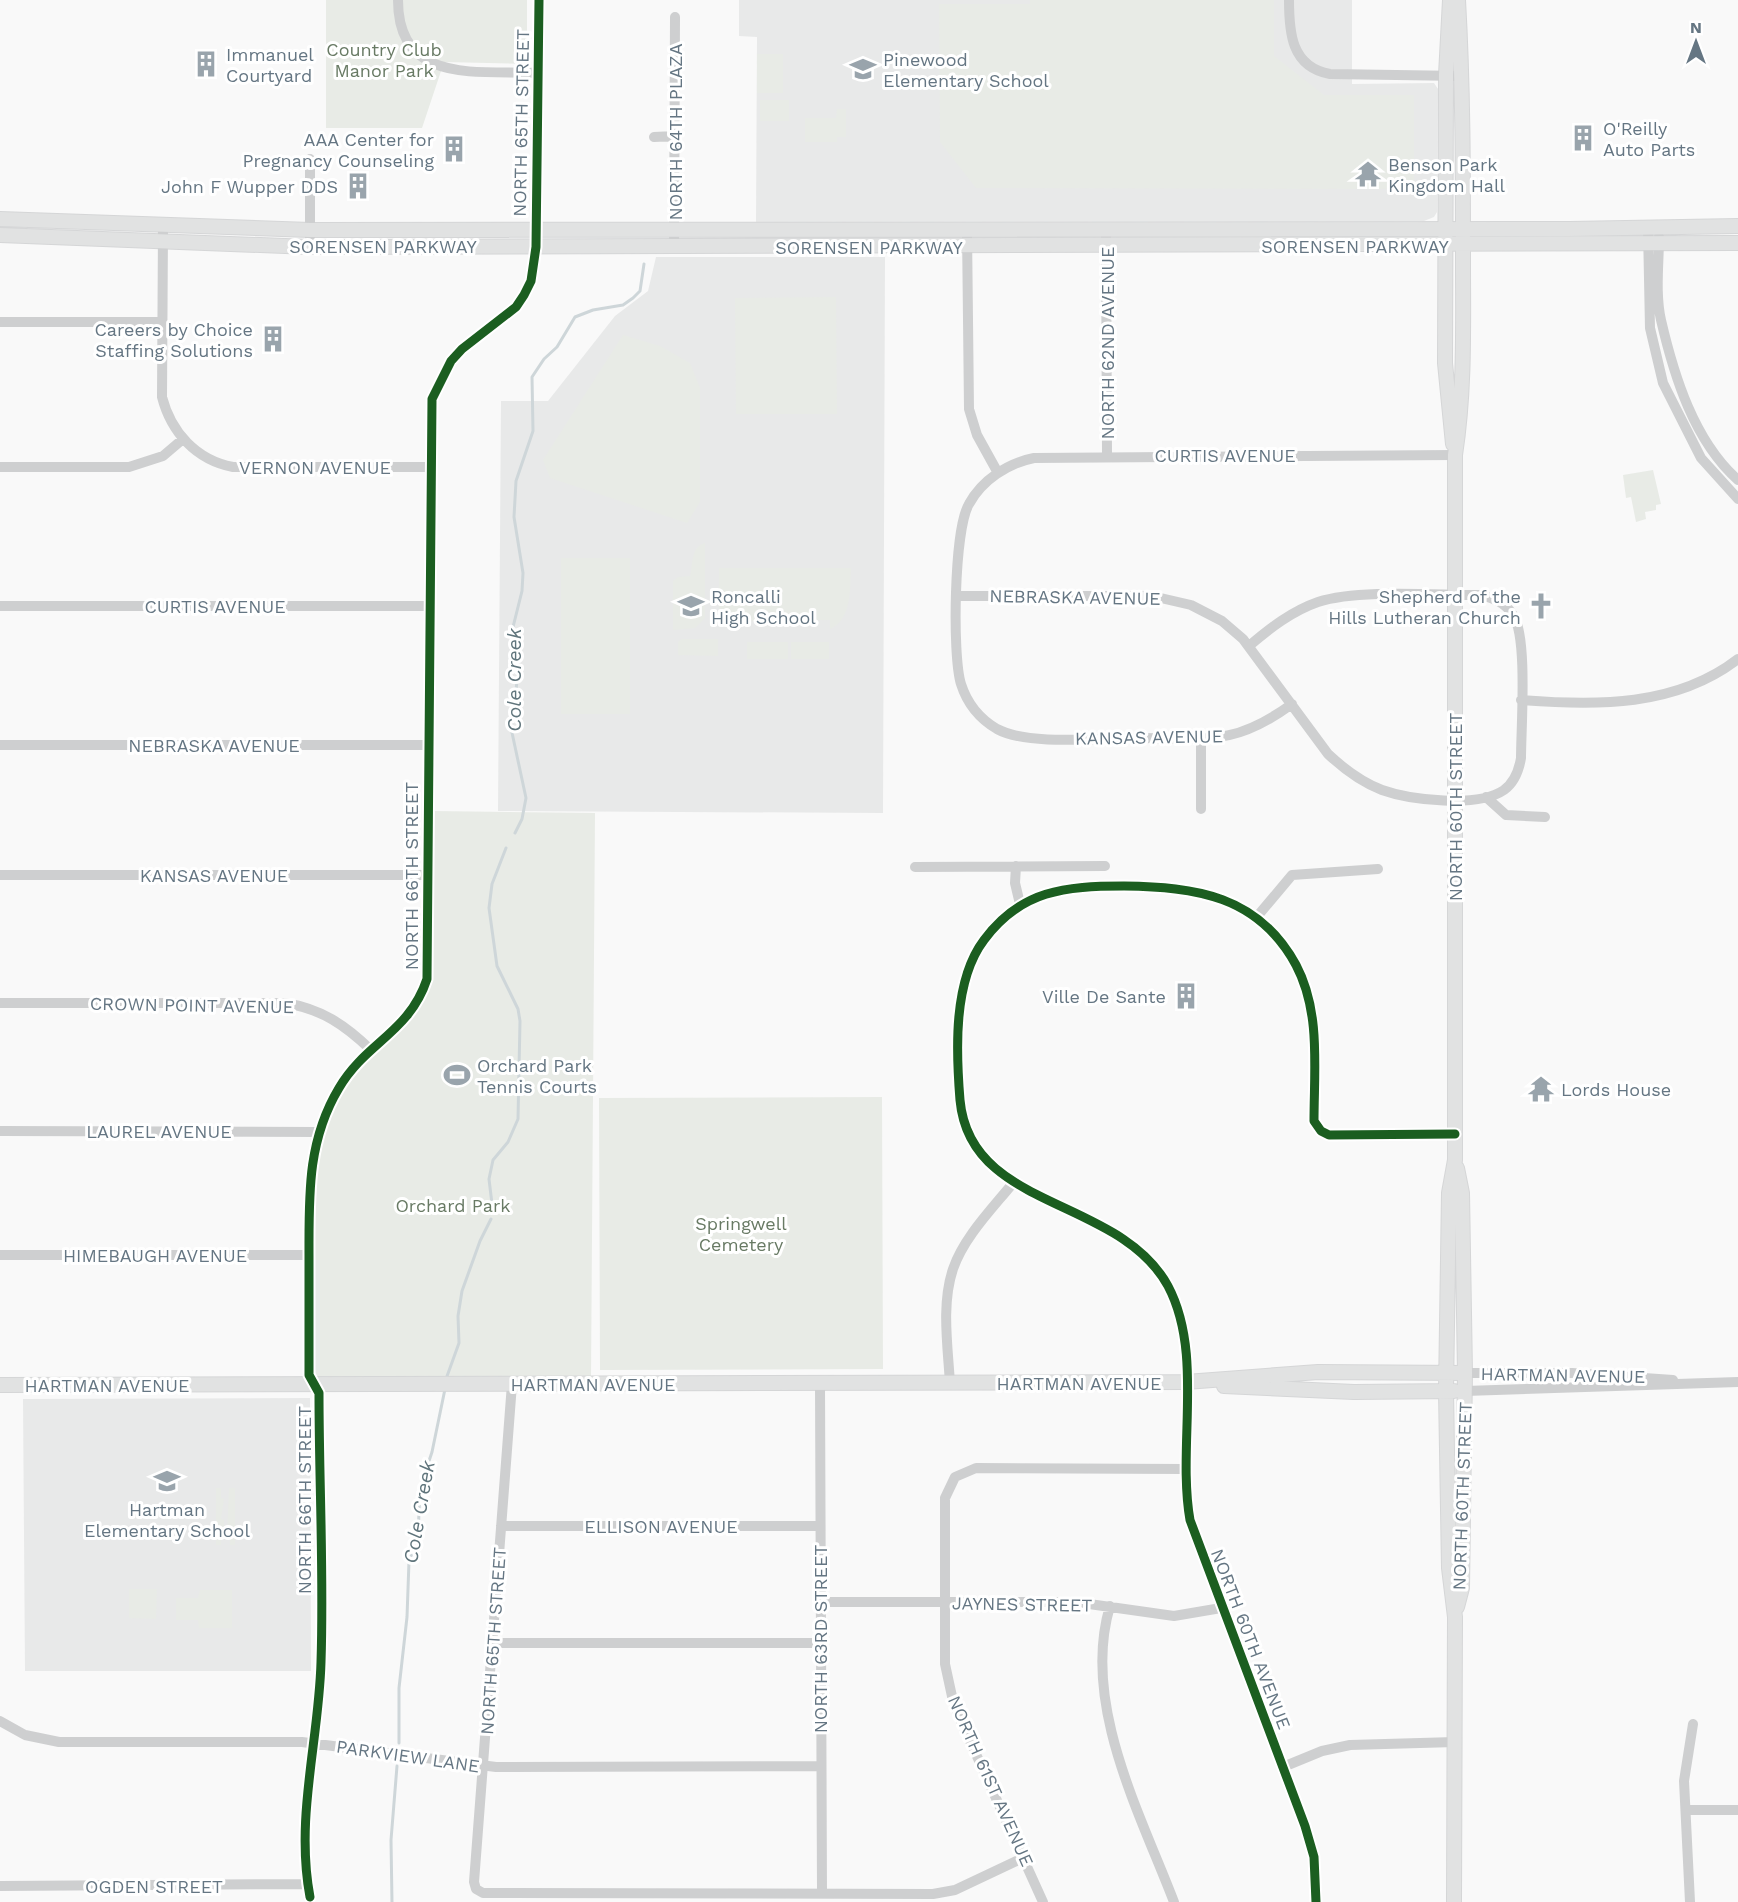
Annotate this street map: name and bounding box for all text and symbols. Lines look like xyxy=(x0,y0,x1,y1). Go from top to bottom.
north arrow xyxy=(1666,12,1726,72)
text: N xyxy=(1690,18,1702,37)
street label: NORTH 65TH STREET xyxy=(509,29,533,217)
park label: Country Club Manor Park xyxy=(326,39,442,81)
street label: NORTH 64TH PLAZA xyxy=(665,43,686,221)
place label: Immanuel Courtyard xyxy=(226,44,314,86)
building icon: Immanuel Courtyard xyxy=(191,49,221,79)
place label: Pinewood Elementary School xyxy=(883,49,1049,91)
school or university icon: Pinewood Elementary School xyxy=(848,54,878,84)
place label: O'Reilly Auto Parts xyxy=(1603,118,1695,160)
building icon: O'Reilly Auto Parts xyxy=(1568,123,1598,153)
place label: AAA Center for Pregnancy Counseling xyxy=(243,129,434,171)
building icon: AAA Center for Pregnancy Counseling xyxy=(439,134,469,164)
place label: Benson Park Kingdom Hall xyxy=(1388,154,1505,196)
temple icon: Benson Park Kingdom Hall xyxy=(1353,159,1383,189)
building icon: John F Wupper DDS xyxy=(343,171,373,201)
place label: John F Wupper DDS xyxy=(161,176,338,197)
street label: SORENSEN PARKWAY xyxy=(289,236,477,257)
street label: SORENSEN PARKWAY xyxy=(1261,236,1449,257)
street label: SORENSEN PARKWAY xyxy=(775,237,963,258)
street label: NORTH 62ND AVENUE xyxy=(1097,247,1118,439)
place label: Careers by Choice Staffing Solutions xyxy=(95,319,253,361)
building icon: Careers by Choice Staffing Solutions xyxy=(258,324,288,354)
street label: CURTIS AVENUE xyxy=(1154,445,1296,466)
street label: VERNON AVENUE xyxy=(239,457,391,478)
street label: NEBRASKA AVENUE xyxy=(989,585,1161,609)
place label: Roncalli High School xyxy=(711,586,816,628)
place label: Shepherd of the Hills Lutheran Church xyxy=(1328,586,1521,628)
school or university icon: Roncalli High School xyxy=(676,591,706,621)
church icon: Shepherd of the Hills Lutheran Church xyxy=(1526,591,1556,621)
street label: CURTIS AVENUE xyxy=(144,596,286,617)
water label: Cole Creek xyxy=(502,627,526,732)
street label: NORTH 60TH STREET xyxy=(1445,713,1466,901)
street label: KANSAS AVENUE xyxy=(1075,725,1223,749)
street label: NEBRASKA AVENUE xyxy=(128,735,300,756)
street label: NORTH 66TH STREET xyxy=(401,782,422,970)
street label: KANSAS AVENUE xyxy=(140,865,288,886)
building icon: Ville De Sante xyxy=(1171,981,1201,1011)
place label: Ville De Sante xyxy=(1042,986,1166,1007)
street label: CROWN POINT AVENUE xyxy=(90,993,294,1017)
place label: Orchard Park Tennis Courts xyxy=(477,1055,597,1097)
sports icon: Orchard Park Tennis Courts xyxy=(442,1060,472,1090)
temple icon: Lords House xyxy=(1526,1074,1556,1104)
place label: Lords House xyxy=(1561,1079,1671,1100)
street label: LAUREL AVENUE xyxy=(86,1121,232,1142)
park label: Orchard Park xyxy=(395,1195,511,1216)
park label: Springwell Cemetery xyxy=(695,1213,787,1255)
street label: HIMEBAUGH AVENUE xyxy=(63,1245,247,1266)
street label: HARTMAN AVENUE xyxy=(1480,1363,1646,1387)
street label: HARTMAN AVENUE xyxy=(997,1373,1161,1394)
street label: HARTMAN AVENUE xyxy=(511,1374,675,1395)
street label: HARTMAN AVENUE xyxy=(25,1375,189,1396)
street label: NORTH 60TH STREET xyxy=(1448,1401,1476,1591)
street label: NORTH 66TH STREET xyxy=(294,1406,315,1594)
water label: Cole Creek xyxy=(398,1458,440,1565)
school or university icon: Hartman Elementary School xyxy=(152,1466,182,1496)
place label: Hartman Elementary School xyxy=(84,1499,250,1541)
street label: ELLISON AVENUE xyxy=(584,1516,738,1537)
street label: NORTH 63RD STREET xyxy=(810,1545,831,1733)
street label: NORTH 65TH STREET xyxy=(476,1546,510,1735)
street label: NORTH 60TH AVENUE xyxy=(1207,1546,1295,1732)
street label: JAYNES STREET xyxy=(952,1592,1093,1616)
street label: NORTH 61ST AVENUE xyxy=(944,1692,1038,1870)
street label: PARKVIEW LANE xyxy=(335,1736,481,1776)
street label: OGDEN STREET xyxy=(85,1876,223,1897)

